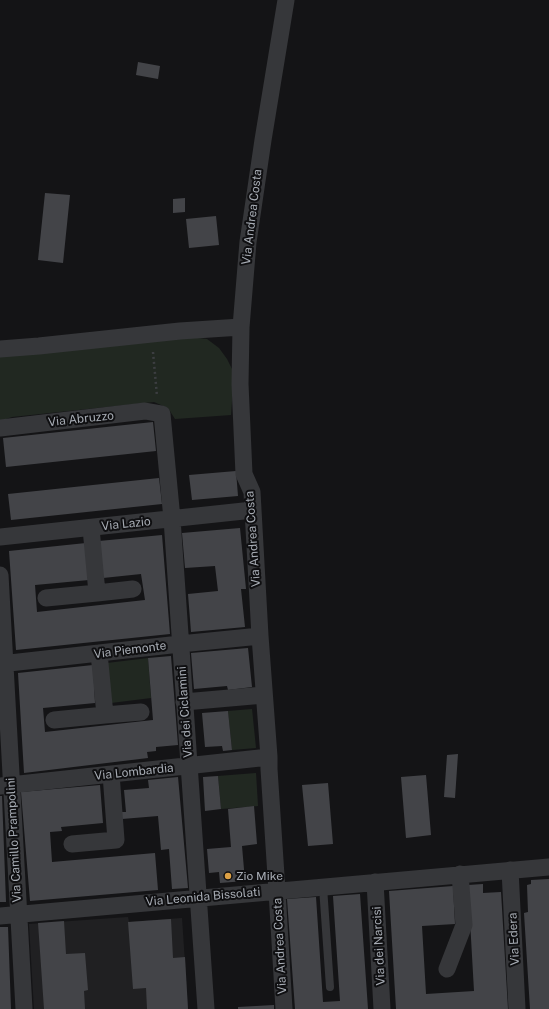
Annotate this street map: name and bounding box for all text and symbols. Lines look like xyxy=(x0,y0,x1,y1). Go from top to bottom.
street label: Via Andrea Costa xyxy=(239,168,265,266)
street label: Via Abruzzo xyxy=(47,408,115,430)
street label: Via Andrea Costa xyxy=(242,490,264,588)
street label: Via Lazio xyxy=(101,514,151,534)
street label: Via Piemonte xyxy=(93,638,167,662)
street label: Via dei Ciclamini xyxy=(175,666,195,758)
street label: Via Lombardia xyxy=(94,761,174,783)
street label: Via Camillo Prampolini xyxy=(4,777,24,903)
place label: Zio Mike xyxy=(236,869,283,883)
marker: Zio Mike xyxy=(223,871,233,881)
street label: Via Leonida Bissolati xyxy=(145,885,261,909)
street label: Via Andrea Costa xyxy=(270,898,290,994)
street label: Via dei Narcisi xyxy=(370,906,388,986)
street label: Via Edera xyxy=(505,912,523,966)

